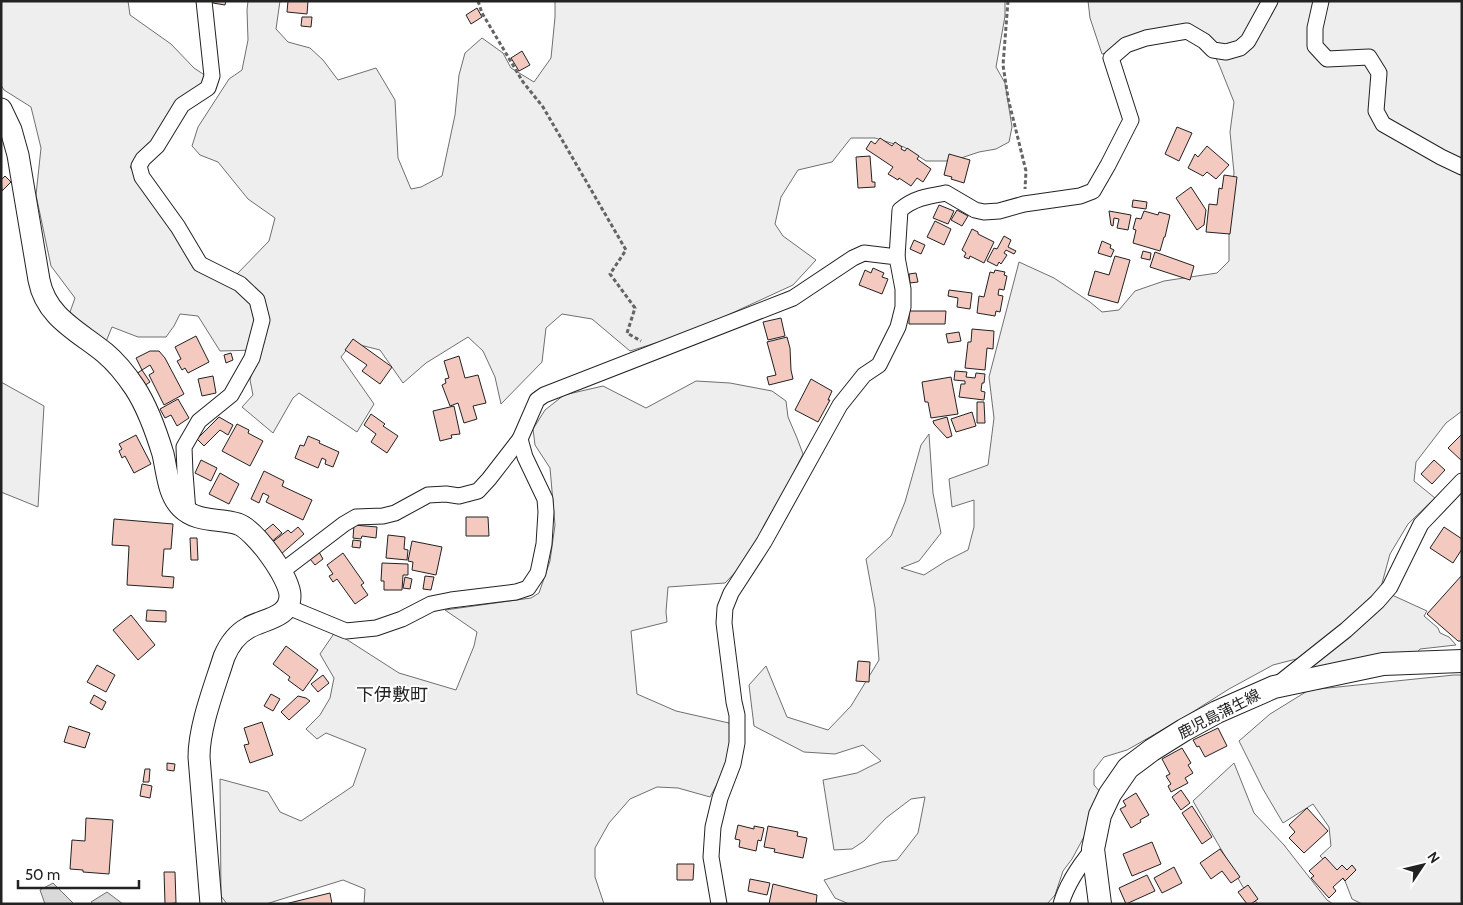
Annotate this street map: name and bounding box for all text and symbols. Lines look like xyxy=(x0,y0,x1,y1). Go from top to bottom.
district label: 下伊敷町 xyxy=(356,684,428,706)
street label: 鹿児島蒲生線 xyxy=(1175,686,1263,742)
north arrow xyxy=(1398,840,1448,890)
text: N xyxy=(1423,848,1444,867)
scale bar xyxy=(18,858,139,890)
text: 50 m xyxy=(25,866,60,884)

